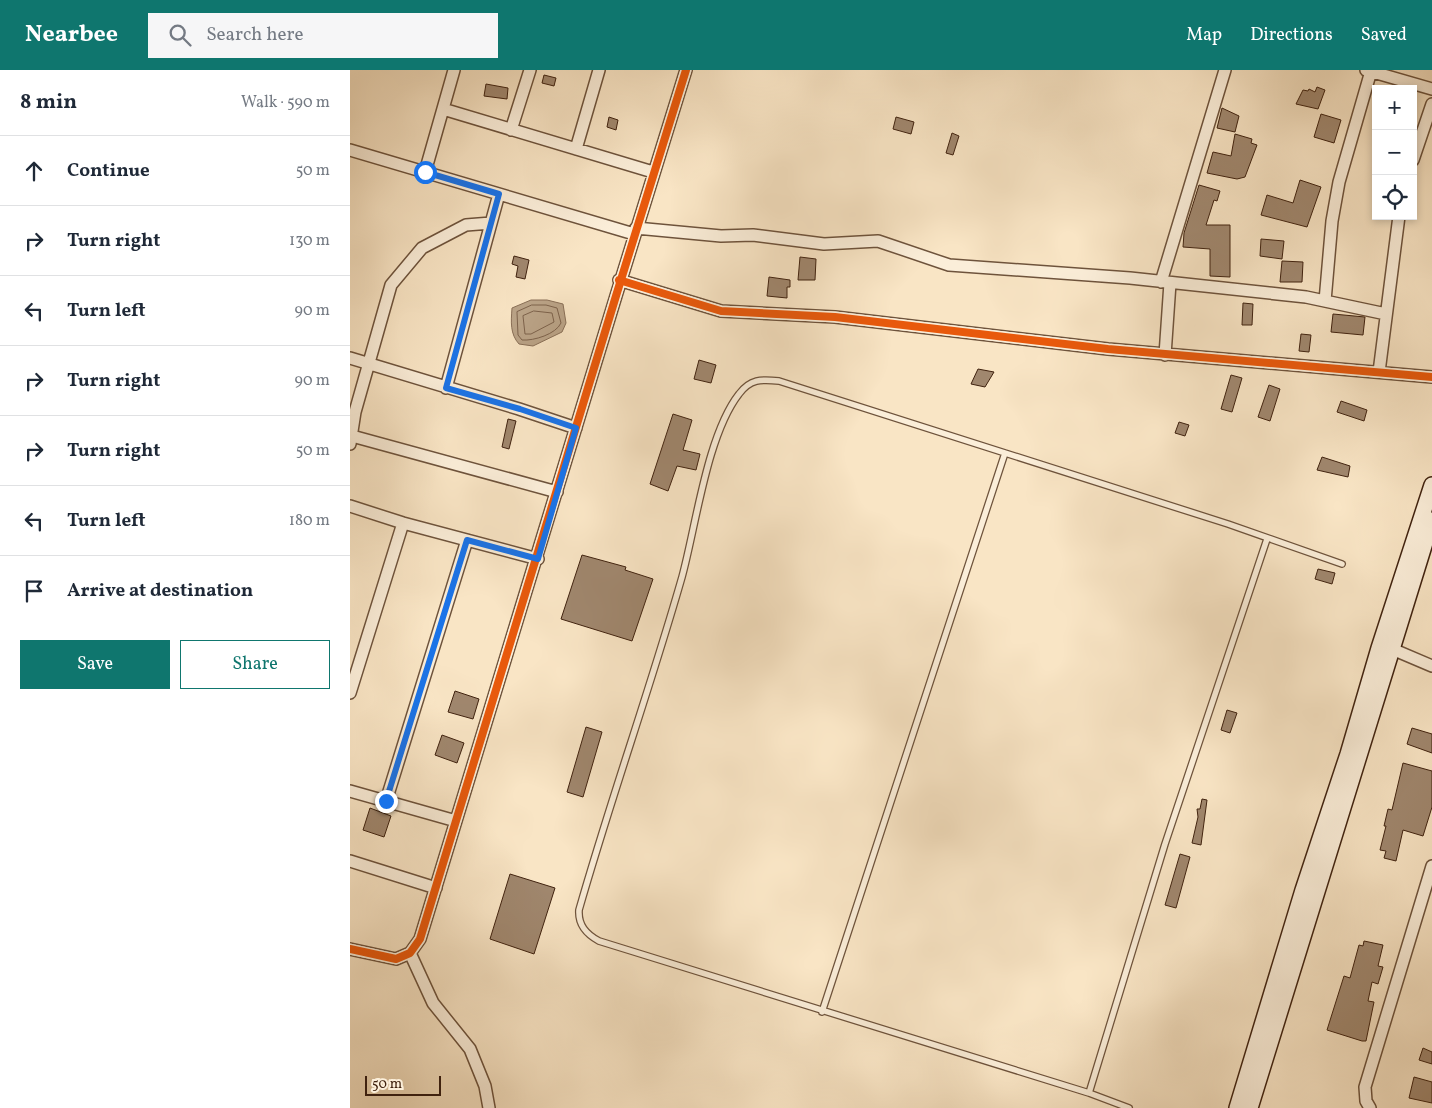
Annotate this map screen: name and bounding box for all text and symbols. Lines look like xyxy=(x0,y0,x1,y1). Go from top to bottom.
search box xyxy=(148,13,498,58)
text: Nearbee xyxy=(25,18,118,52)
icon: search xyxy=(166,21,194,49)
text: Search here xyxy=(206,22,303,48)
text: Map xyxy=(1186,23,1222,48)
text: Directions xyxy=(1250,23,1333,48)
text: Saved xyxy=(1361,23,1407,48)
map controls xyxy=(1372,85,1417,220)
button: + xyxy=(1372,85,1417,130)
text: 8 min xyxy=(20,88,77,117)
text: Walk · 590 m xyxy=(241,92,330,114)
button: − xyxy=(1372,130,1417,175)
icon: ahead xyxy=(20,157,48,185)
text: Continue xyxy=(67,158,150,184)
text: 50 m xyxy=(296,160,330,182)
route start xyxy=(414,161,437,184)
button: locate xyxy=(1372,175,1417,220)
icon: right xyxy=(20,227,48,255)
text: Turn right xyxy=(67,228,160,254)
text: 130 m xyxy=(289,230,330,252)
icon: left xyxy=(20,297,48,325)
text: Turn left xyxy=(67,298,146,324)
text: 90 m xyxy=(294,300,330,322)
icon: right xyxy=(20,367,48,395)
text: Turn right xyxy=(67,368,160,394)
text: 90 m xyxy=(294,370,330,392)
icon: right xyxy=(20,437,48,465)
text: Turn right xyxy=(67,438,160,464)
text: 50 m xyxy=(296,440,330,462)
icon: left xyxy=(20,507,48,535)
text: Turn left xyxy=(67,508,146,534)
text: 180 m xyxy=(289,510,330,532)
icon: arrive xyxy=(20,577,48,605)
text: Arrive at destination xyxy=(67,578,253,604)
button: Save xyxy=(20,640,170,689)
button: Share xyxy=(180,640,330,689)
route end xyxy=(375,790,398,813)
scale bar xyxy=(365,1073,441,1096)
text: 50 m xyxy=(372,1075,402,1094)

